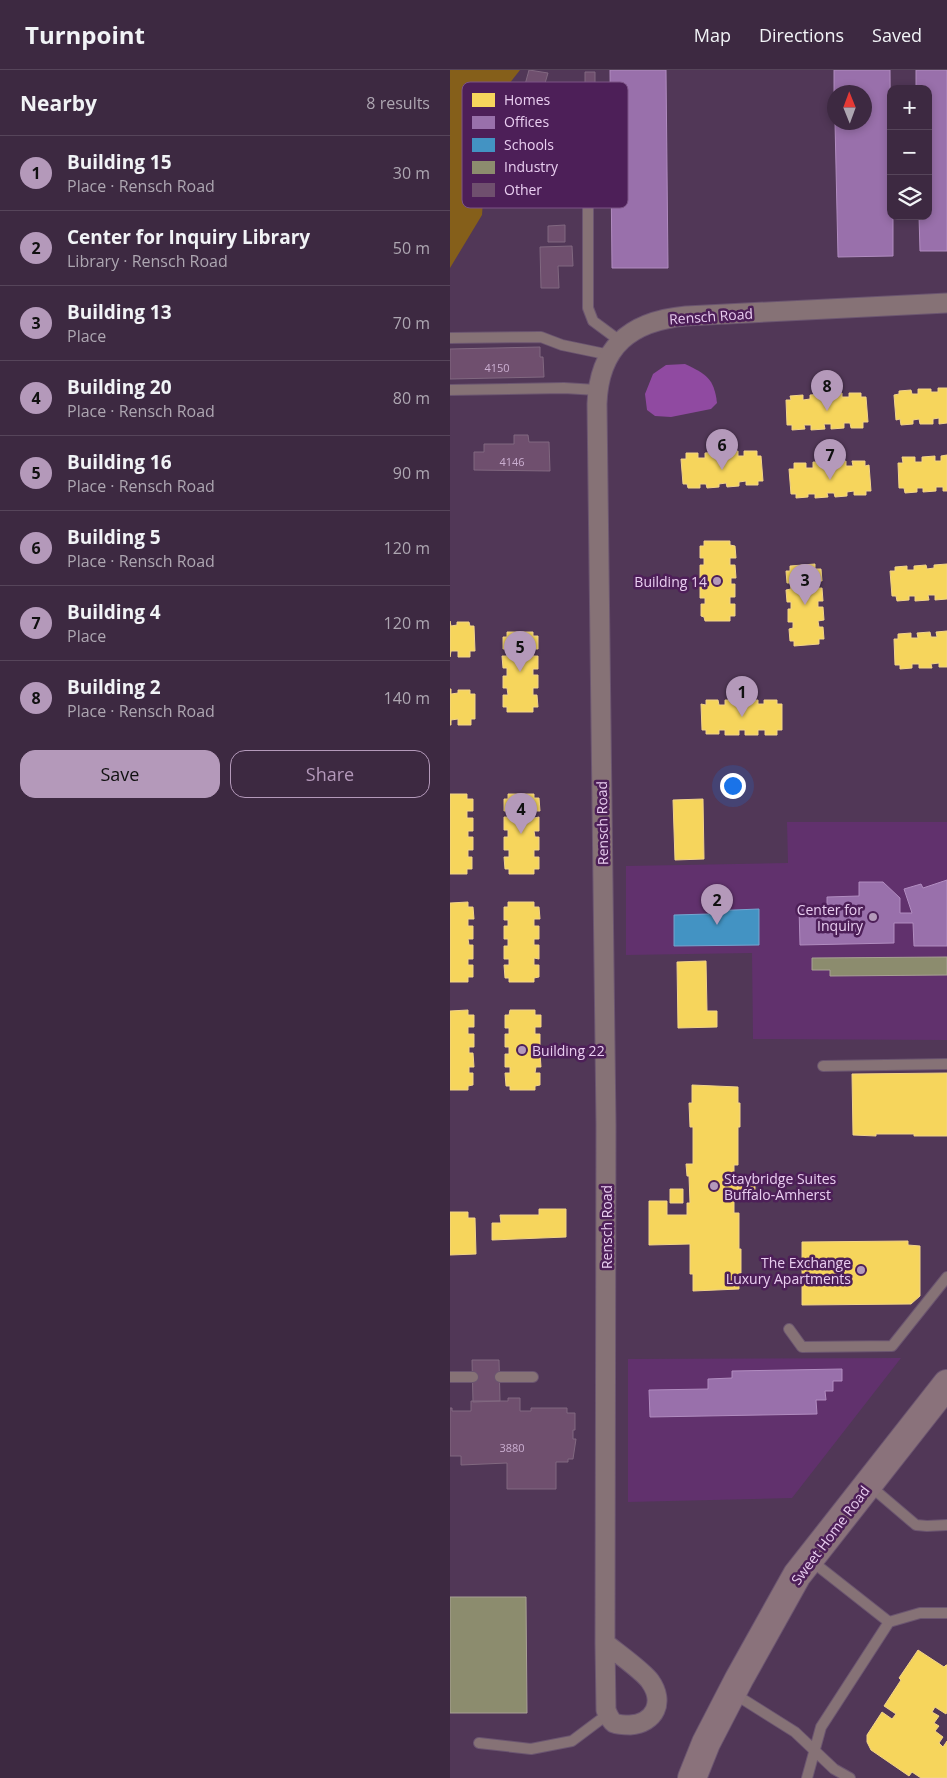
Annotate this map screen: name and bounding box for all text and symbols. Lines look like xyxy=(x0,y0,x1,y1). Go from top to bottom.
text: Turnpoint xyxy=(25,18,145,51)
text: Map xyxy=(694,23,731,47)
text: Directions xyxy=(759,23,844,47)
text: Saved xyxy=(872,23,922,47)
legend xyxy=(462,82,628,208)
north arrow xyxy=(827,85,872,130)
map controls xyxy=(887,85,932,220)
button: + xyxy=(887,85,932,130)
text: Nearby xyxy=(20,89,97,117)
text: Homes xyxy=(504,90,551,109)
text: 8 results xyxy=(366,92,430,114)
text: Offices xyxy=(504,112,549,131)
button: − xyxy=(887,130,932,175)
text: Schools xyxy=(504,135,554,154)
text: Building 15 xyxy=(67,149,172,175)
text: Industry xyxy=(504,157,559,176)
text: 1 xyxy=(31,162,41,184)
text: 30 m xyxy=(393,162,430,184)
text: Place · Rensch Road xyxy=(67,175,215,197)
button: layers xyxy=(887,175,932,220)
text: Other xyxy=(504,180,542,199)
text: Center for Inquiry Library xyxy=(67,224,310,250)
text: 2 xyxy=(31,237,41,259)
text: 50 m xyxy=(393,237,430,259)
text: Library · Rensch Road xyxy=(67,250,228,272)
text: Building 13 xyxy=(67,299,172,325)
street label: Rensch Road xyxy=(668,304,754,328)
text: 3 xyxy=(31,312,41,334)
text: 70 m xyxy=(393,312,430,334)
text: Place xyxy=(67,325,106,347)
house number: 4150 xyxy=(484,360,510,375)
pin: 8 xyxy=(811,370,843,411)
text: Building 20 xyxy=(67,374,172,400)
text: 4 xyxy=(31,387,41,409)
text: 80 m xyxy=(393,387,430,409)
text: Place · Rensch Road xyxy=(67,400,215,422)
pin: 6 xyxy=(706,429,738,470)
pin: 7 xyxy=(814,439,846,480)
text: Building 16 xyxy=(67,449,172,475)
house number: 4146 xyxy=(499,454,525,469)
text: 5 xyxy=(31,462,41,484)
text: 90 m xyxy=(393,462,430,484)
text: Place · Rensch Road xyxy=(67,475,215,497)
text: Building 5 xyxy=(67,524,161,550)
text: 6 xyxy=(31,537,41,559)
text: 120 m xyxy=(384,537,430,559)
text: Place · Rensch Road xyxy=(67,550,215,572)
pin: 3 xyxy=(789,564,821,605)
place label: Building 14 xyxy=(634,572,707,591)
marker: Building 14 xyxy=(711,575,723,587)
text: Building 4 xyxy=(67,599,161,625)
text: 7 xyxy=(31,612,41,634)
text: 120 m xyxy=(384,612,430,634)
text: Place xyxy=(67,625,106,647)
pin: 5 xyxy=(504,631,536,672)
text: Building 2 xyxy=(67,674,161,700)
pin: 1 xyxy=(726,676,758,717)
text: 8 xyxy=(31,687,41,709)
text: 140 m xyxy=(384,687,430,709)
text: Place · Rensch Road xyxy=(67,700,215,722)
button: Save xyxy=(20,750,220,798)
button: Share xyxy=(230,750,430,798)
your location xyxy=(720,773,746,799)
street label: Rensch Road xyxy=(592,781,612,865)
pin: 4 xyxy=(505,793,537,834)
pin: 2 xyxy=(701,884,733,925)
place label: Center for Inquiry xyxy=(797,900,864,935)
marker: Center for Inquiry xyxy=(867,911,879,923)
place label: Building 22 xyxy=(532,1041,605,1060)
marker: Building 22 xyxy=(516,1044,528,1056)
place label: Staybridge Suites Buffalo-Amherst xyxy=(724,1169,837,1204)
marker: Staybridge Suites Buffalo-Amherst xyxy=(708,1180,720,1192)
street label: Rensch Road xyxy=(597,1185,616,1269)
place label: The Exchange Luxury Apartments xyxy=(726,1253,851,1288)
marker: The Exchange Luxury Apartments xyxy=(855,1264,867,1276)
house number: 3880 xyxy=(499,1440,525,1455)
street label: Sweet Home Road xyxy=(786,1482,874,1588)

